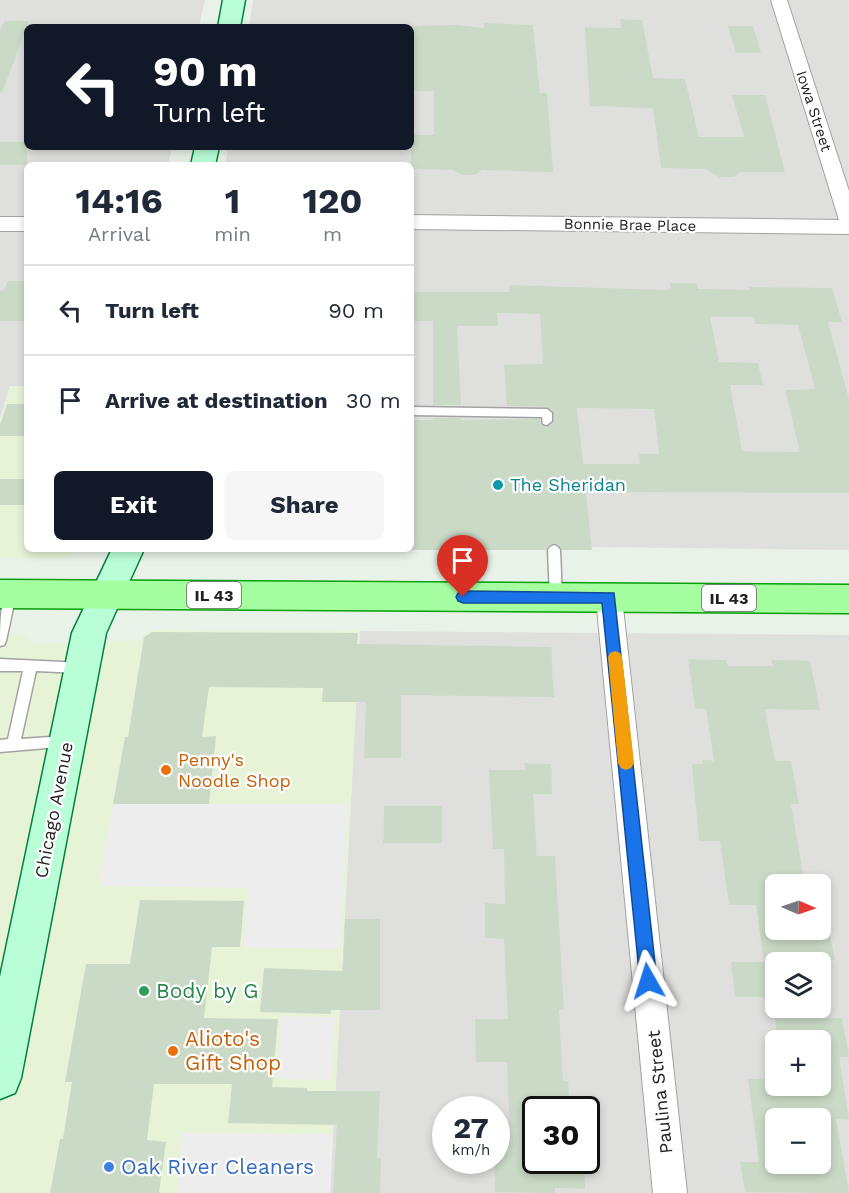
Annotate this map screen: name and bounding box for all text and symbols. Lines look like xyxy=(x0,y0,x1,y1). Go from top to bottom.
text: 90 m xyxy=(153,47,257,96)
icon: left xyxy=(54,48,132,126)
street label: Iowa Street xyxy=(792,68,836,154)
text: Turn left xyxy=(153,97,265,129)
text: 14:16 xyxy=(75,180,163,222)
text: 1 xyxy=(225,180,240,222)
text: 120 xyxy=(302,180,363,222)
street label: Bonnie Brae Place xyxy=(564,215,696,235)
text: Arrival xyxy=(88,222,150,246)
text: min xyxy=(214,222,251,246)
text: m xyxy=(323,222,342,246)
icon: left xyxy=(54,294,87,327)
text: Turn left xyxy=(105,298,199,323)
text: 90 m xyxy=(328,298,384,323)
icon: arrive xyxy=(54,384,87,417)
text: Arrive at destination xyxy=(105,388,328,413)
text: 30 m xyxy=(346,388,401,413)
button: Exit xyxy=(54,471,213,540)
button: Share xyxy=(225,471,384,540)
place label: The Sheridan xyxy=(510,474,626,495)
marker: The Sheridan xyxy=(491,478,505,492)
pin xyxy=(437,535,488,597)
icon: arrive xyxy=(446,544,479,577)
road number: IL 43 xyxy=(187,582,241,608)
road number: IL 43 xyxy=(702,585,756,611)
street label: Chicago Avenue xyxy=(30,740,77,880)
place label: Penny's Noodle Shop xyxy=(178,749,291,791)
marker: Penny's Noodle Shop xyxy=(159,763,173,777)
north arrow xyxy=(765,874,831,940)
map controls xyxy=(765,874,831,1174)
position arrow xyxy=(616,949,680,1013)
button: layers xyxy=(765,952,831,1018)
place label: Body by G xyxy=(156,978,258,1003)
marker: Body by G xyxy=(137,984,151,998)
place label: Alioto's Gift Shop xyxy=(185,1026,281,1075)
street label: Paulina Street xyxy=(643,1029,676,1155)
button: + xyxy=(765,1030,831,1096)
marker: Alioto's Gift Shop xyxy=(166,1044,180,1058)
speed limit sign: 30 xyxy=(522,1096,600,1174)
button: − xyxy=(765,1108,831,1174)
text: 27 xyxy=(453,1110,489,1145)
text: km/h xyxy=(452,1141,490,1159)
place label: Oak River Cleaners xyxy=(121,1154,314,1179)
marker: Oak River Cleaners xyxy=(102,1160,116,1174)

